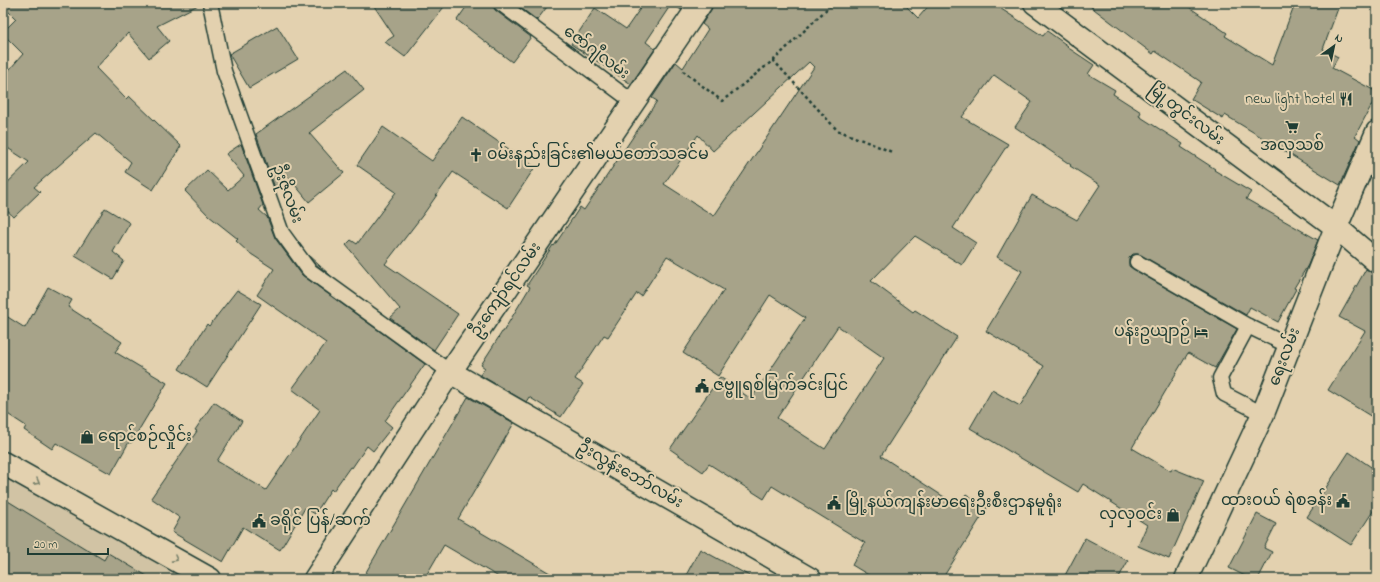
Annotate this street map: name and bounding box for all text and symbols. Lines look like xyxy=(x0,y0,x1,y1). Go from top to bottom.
street label: ဇော်ဂျီလမ်း xyxy=(558,19,635,86)
north arrow xyxy=(1314,26,1354,66)
text: N xyxy=(1331,30,1346,47)
street label: မြို့တွင်းလမ်း xyxy=(1143,77,1230,152)
place label: new light hotel xyxy=(1245,87,1335,111)
restaurant icon: new light hotel xyxy=(1338,91,1354,107)
supermarket icon: အလှသစ် xyxy=(1284,119,1300,135)
place label: အလှသစ် xyxy=(1260,133,1324,159)
place label: ၀မ်းနည်းခြင်း၏မယ်တော်သခင်မ xyxy=(487,142,709,167)
church icon: ၀မ်းနည်းခြင်း၏မယ်တော်သခင်မ xyxy=(468,147,484,163)
street label: ဦးဇိုလမ်း xyxy=(264,161,310,227)
street label: ဦးကျော်ရင်လမ်း xyxy=(463,237,548,342)
place label: ပန်းဥယျာဉ် xyxy=(1114,319,1190,344)
hotel icon: ပန်းဥယျာဉ် xyxy=(1193,324,1209,340)
street label: ရေးလမ်း xyxy=(1262,324,1307,390)
place label: ဇဗ္ဗူရစ်မြက်ခင်းပြင် xyxy=(713,373,848,398)
public building icon: ဇဗ္ဗူရစ်မြက်ခင်းပြင် xyxy=(694,378,710,394)
place label: ရောင်စဉ်လှိုင်း xyxy=(98,424,192,449)
shop icon: ရောင်စဉ်လှိုင်း xyxy=(79,429,95,445)
street label: ဦးလွန်းဘော်လမ်း xyxy=(573,434,688,515)
one-way arrow xyxy=(33,478,40,485)
place label: ထားဝယ် ရဲစခန်း xyxy=(1221,488,1332,513)
place label: မြို့နယ်ကျန်းမာရေးဦးစီးဌာနမူရုံး xyxy=(845,490,1062,516)
public building icon: ထားဝယ် ရဲစခန်း xyxy=(1335,493,1351,509)
public building icon: မြို့နယ်ကျန်းမာရေးဦးစီးဌာနမူရုံး xyxy=(826,495,842,511)
place label: လှလှဝင်း xyxy=(1099,502,1162,528)
shop icon: လှလှဝင်း xyxy=(1165,507,1181,523)
place label: ခရိုင် ပြန်/ဆက် xyxy=(270,508,371,534)
public building icon: ခရိုင် ပြန်/ဆက် xyxy=(251,513,267,529)
scale bar xyxy=(28,530,108,556)
text: 20 m xyxy=(34,536,57,554)
one-way arrow xyxy=(171,555,178,562)

